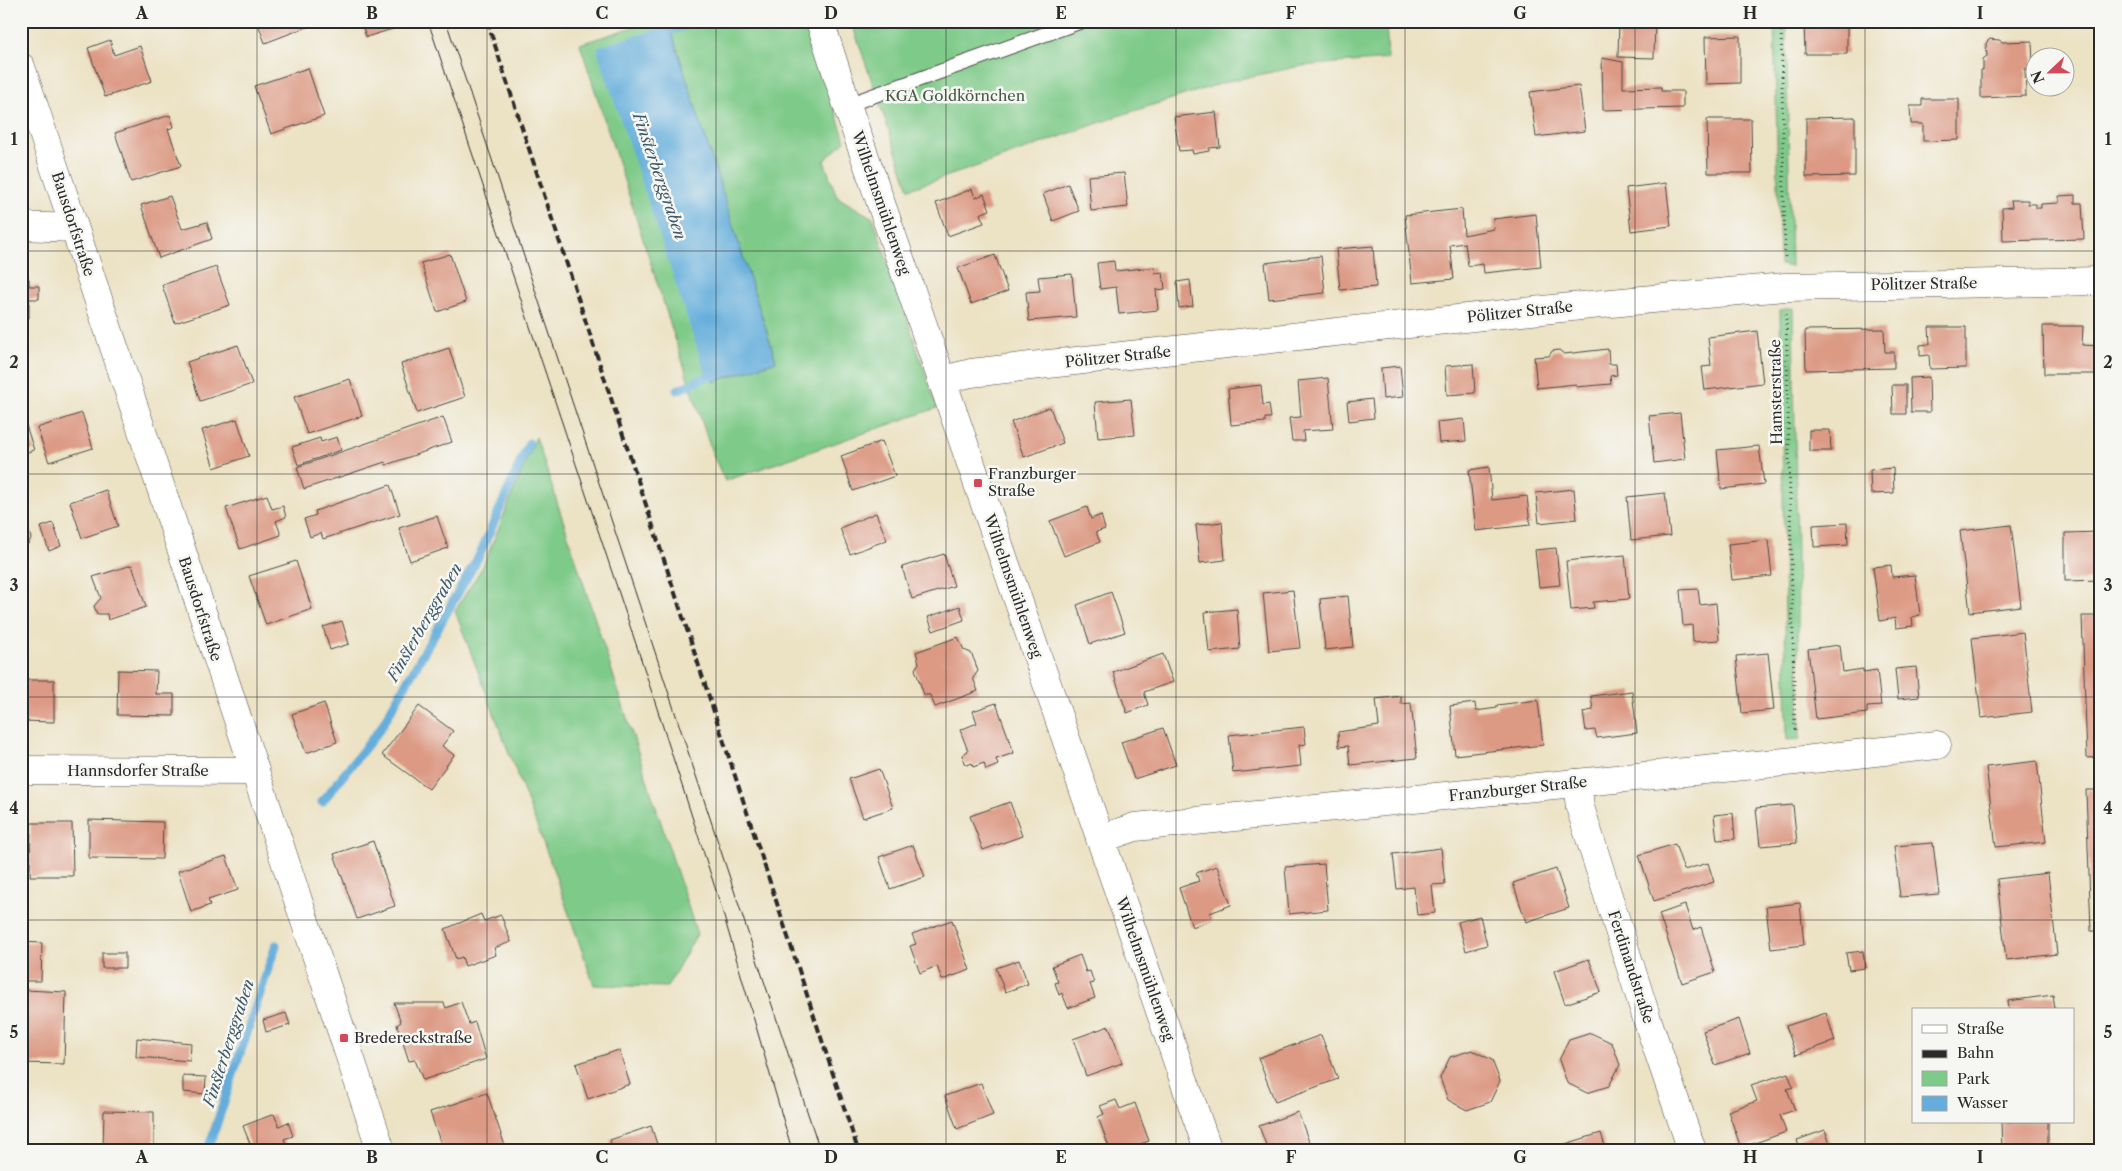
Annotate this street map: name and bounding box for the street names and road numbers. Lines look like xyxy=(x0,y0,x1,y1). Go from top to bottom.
street label: Wilhelmsmühlenweg xyxy=(848,128,915,277)
street label: Bausdorfstraße xyxy=(48,169,99,279)
street label: Pölitzer Straße xyxy=(1871,273,1977,294)
street label: Pölitzer Straße xyxy=(1466,296,1574,327)
street label: Hamsterstraße xyxy=(1765,339,1786,445)
street label: Pölitzer Straße xyxy=(1064,341,1172,372)
street label: Wilhelmsmühlenweg xyxy=(980,511,1047,660)
street label: Bausdorfstraße xyxy=(175,554,226,664)
street label: Hannsdorfer Straße xyxy=(67,761,209,780)
street label: Franzburger Straße xyxy=(1448,772,1588,805)
street label: Wilhelmsmühlenweg xyxy=(1112,894,1179,1043)
street label: Ferdinandstraße xyxy=(1604,908,1659,1026)

